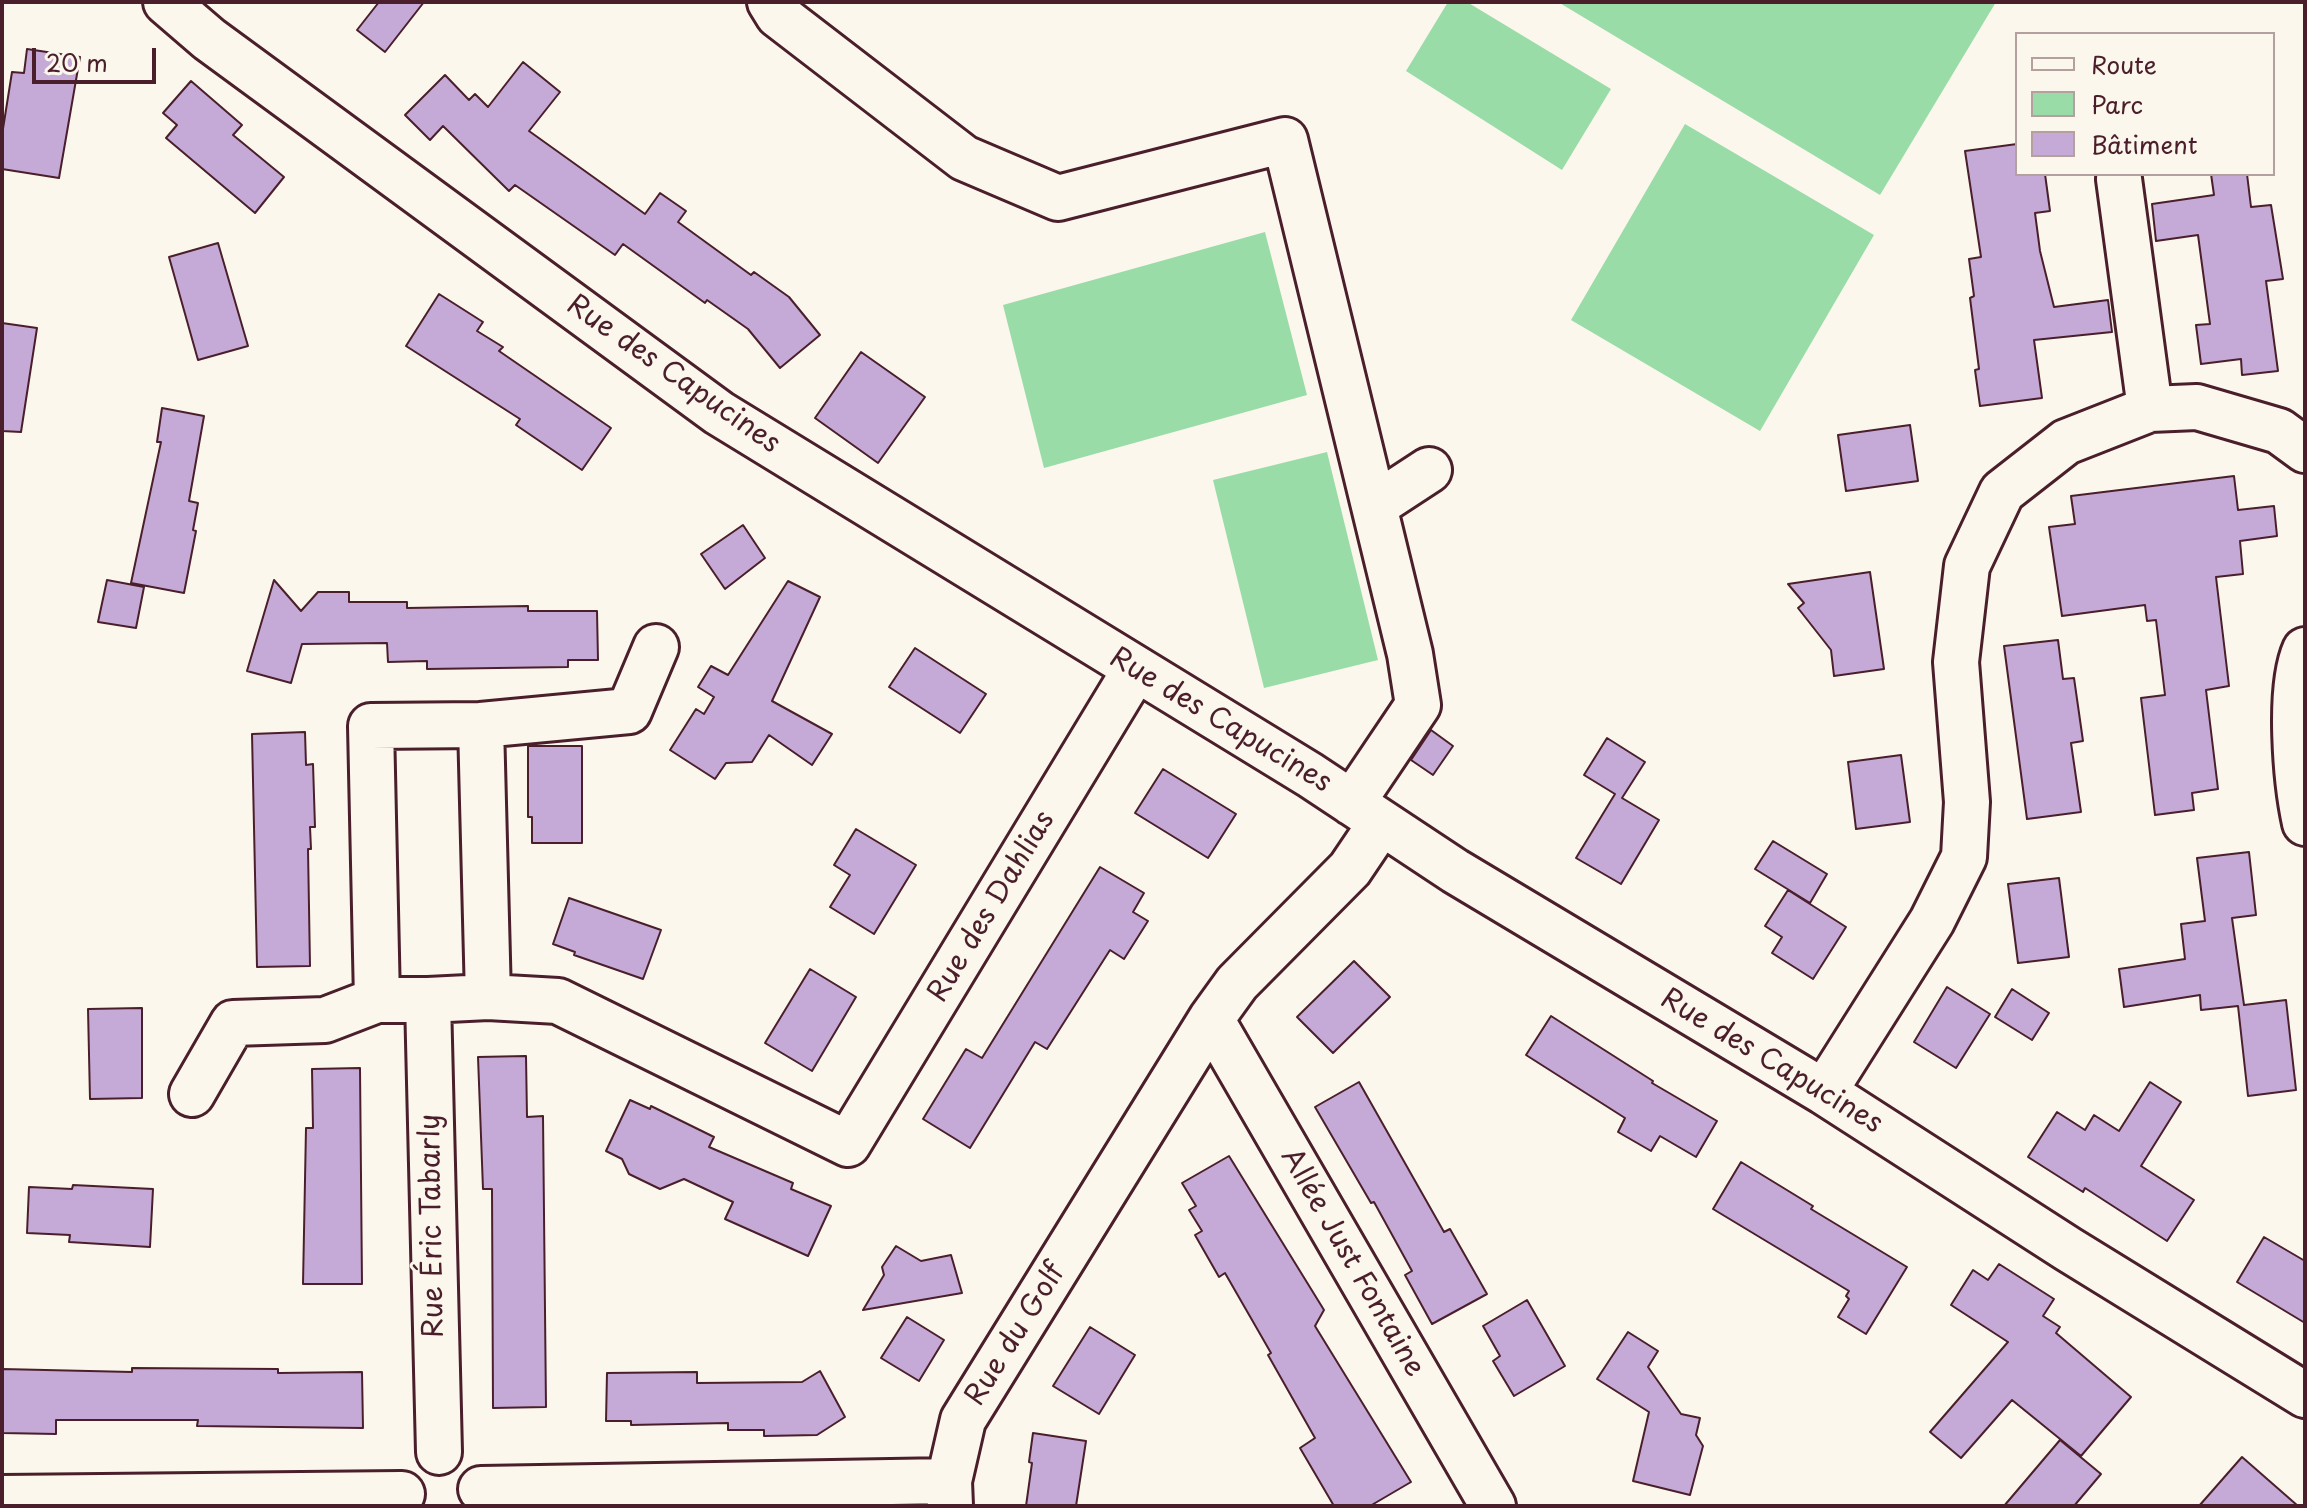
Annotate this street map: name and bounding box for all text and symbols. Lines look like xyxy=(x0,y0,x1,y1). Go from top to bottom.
scale bar xyxy=(36,32,160,82)
legend xyxy=(2015,32,2275,176)
text: 20 m xyxy=(46,44,108,80)
text: Route xyxy=(2091,46,2157,82)
text: Parc xyxy=(2091,86,2143,122)
text: Bâtiment xyxy=(2091,126,2198,162)
street label: Rue des Capucines xyxy=(560,289,786,461)
street label: Rue des Capucines xyxy=(1103,642,1337,800)
street label: Rue des Dahlias xyxy=(922,805,1062,1009)
street label: Rue des Capucines xyxy=(1654,983,1888,1141)
street label: Rue Éric Tabarly xyxy=(414,1114,452,1338)
street label: Allée Just Fontaine xyxy=(1273,1143,1431,1383)
street label: Rue du Golf xyxy=(959,1258,1073,1412)

